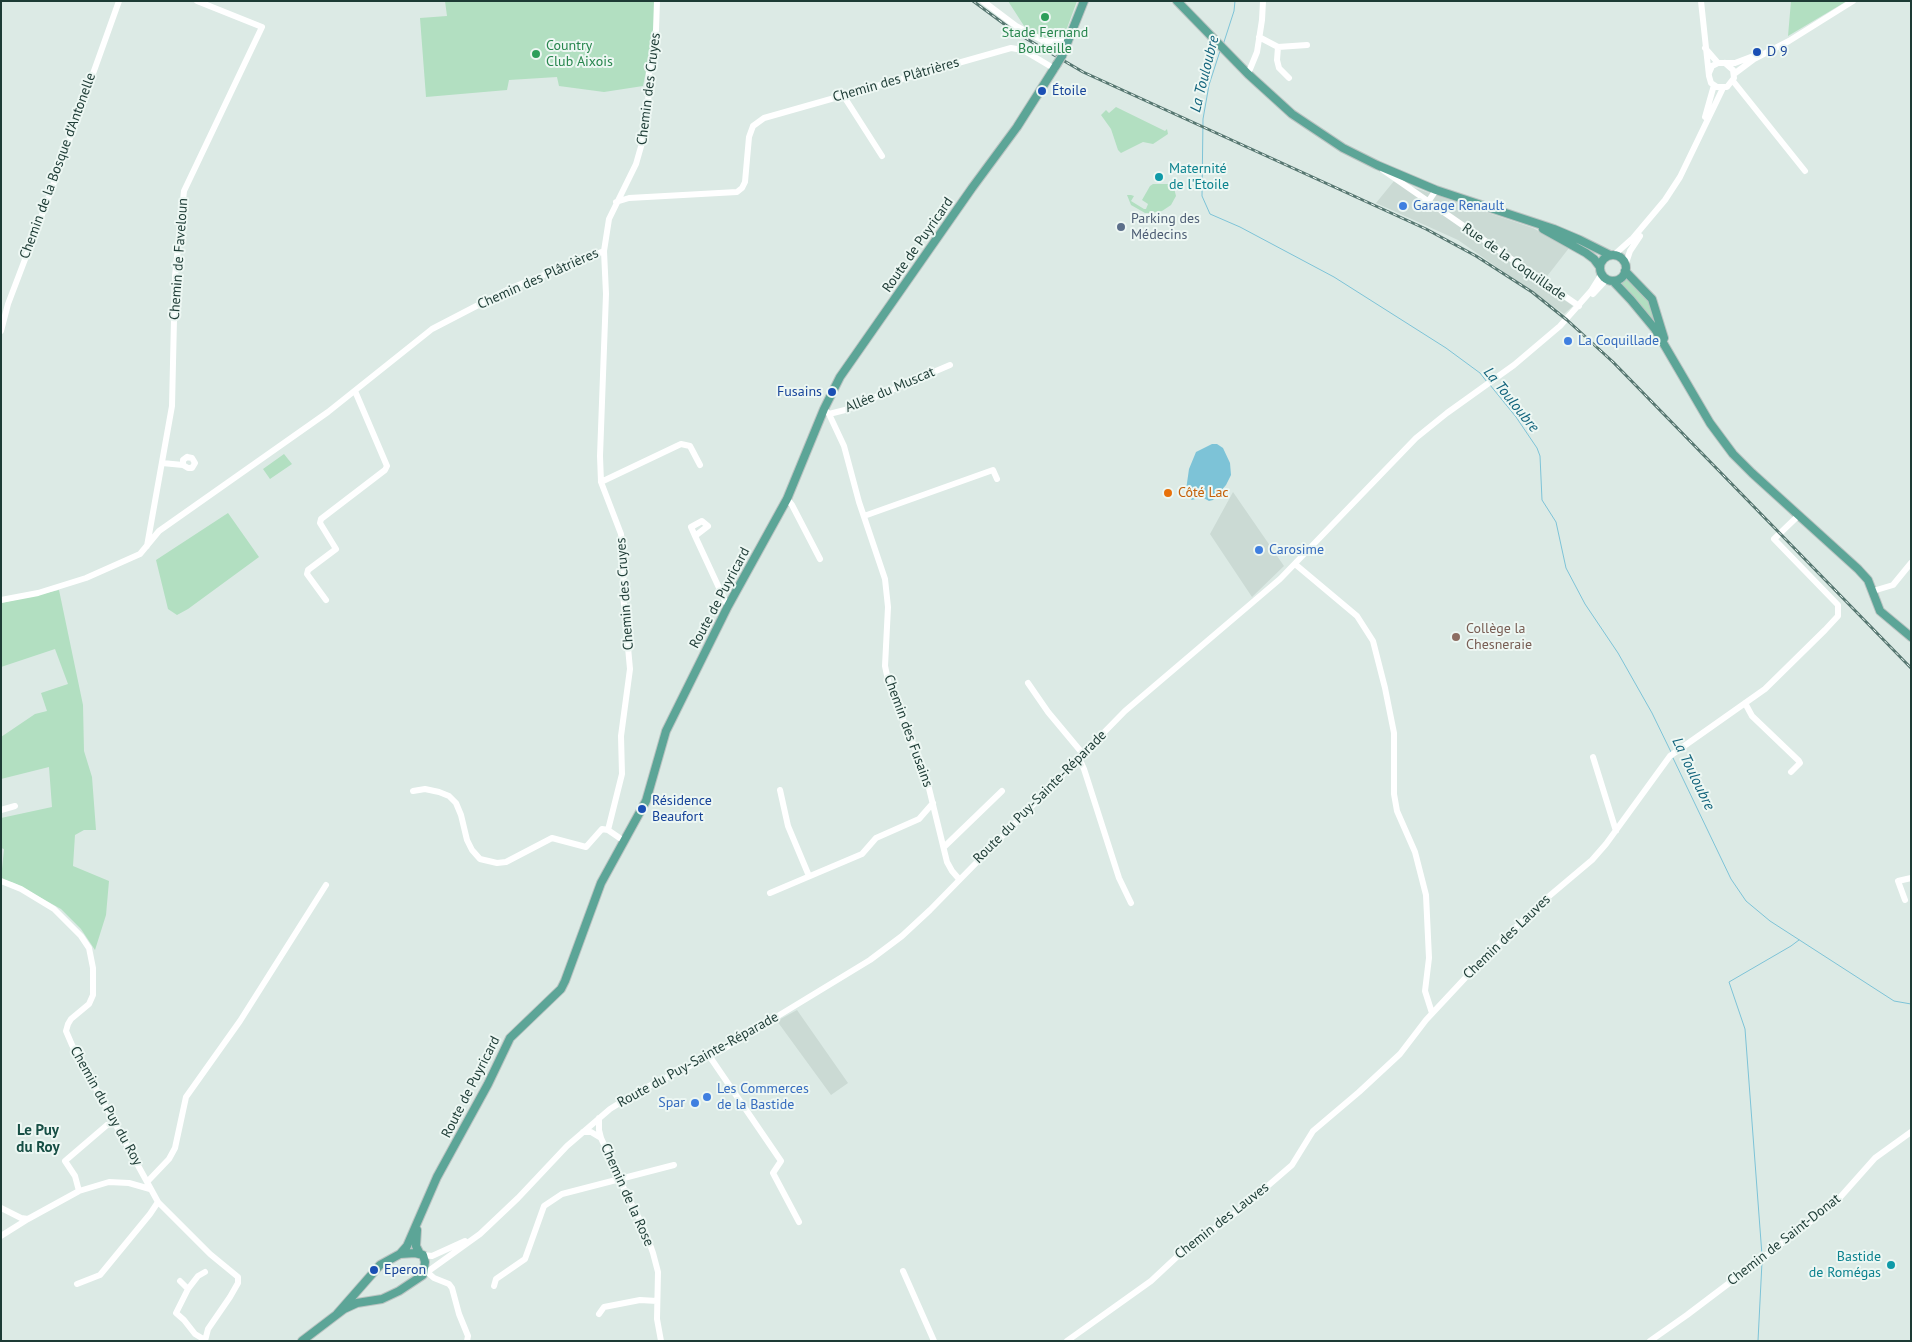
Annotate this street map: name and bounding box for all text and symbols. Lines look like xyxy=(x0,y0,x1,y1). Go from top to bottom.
marker: Stade Fernand Bouteille xyxy=(1039,11,1051,23)
place label: Stade Fernand Bouteille xyxy=(1002,25,1088,58)
street label: Chemin des Cruyes xyxy=(634,32,664,146)
water label: La Touloubre xyxy=(1187,34,1223,114)
place label: Country Club Aixois xyxy=(546,38,613,70)
place label: D 9 xyxy=(1767,44,1788,60)
marker: D 9 xyxy=(1751,46,1763,58)
marker: Country Club Aixois xyxy=(530,48,542,60)
street label: Chemin des Plâtrières xyxy=(831,54,961,106)
street label: Chemin de la Bosque d'Antonelle xyxy=(16,71,100,261)
place label: Étoile xyxy=(1052,83,1087,99)
marker: Étoile xyxy=(1036,85,1048,97)
place label: Maternité de l'Etoile xyxy=(1169,161,1229,193)
marker: Maternité de l'Etoile xyxy=(1153,171,1165,183)
street label: Route de Puyricard xyxy=(879,194,957,296)
street label: Chemin de Faveloun xyxy=(166,197,192,321)
place label: Garage Renault xyxy=(1413,198,1504,214)
marker: Garage Renault xyxy=(1397,200,1409,212)
place label: Parking des Médecins xyxy=(1131,211,1200,243)
street label: Rue de la Coquillade xyxy=(1459,220,1569,304)
marker: Parking des Médecins xyxy=(1115,221,1127,233)
street label: Chemin des Plâtrières xyxy=(475,245,601,313)
place label: La Coquillade xyxy=(1578,333,1659,349)
marker: La Coquillade xyxy=(1562,335,1574,347)
street label: Allée du Muscat xyxy=(843,364,937,416)
water label: La Touloubre xyxy=(1479,364,1543,436)
place label: Fusains xyxy=(777,384,822,400)
marker: Fusains xyxy=(826,386,838,398)
place label: Côté Lac xyxy=(1178,485,1229,501)
marker: Côté Lac xyxy=(1162,487,1174,499)
street label: Chemin des Cruyes xyxy=(613,537,637,651)
place label: Carosime xyxy=(1269,542,1324,558)
marker: Carosime xyxy=(1253,544,1265,556)
street label: Route de Puyricard xyxy=(686,545,754,651)
place label: Collège la Chesneraie xyxy=(1466,621,1532,654)
marker: Collège la Chesneraie xyxy=(1450,631,1462,643)
street label: Chemin des Fusains xyxy=(880,672,936,790)
street label: Route du Puy-Sainte-Réparade xyxy=(970,727,1110,867)
water label: La Touloubre xyxy=(1668,735,1718,813)
place label: Résidence Beaufort xyxy=(652,793,712,826)
marker: Résidence Beaufort xyxy=(636,803,648,815)
street label: Chemin des Lauves xyxy=(1460,891,1554,983)
street label: Route du Puy-Sainte-Réparade xyxy=(615,1009,781,1111)
street label: Route de Puyricard xyxy=(438,1033,504,1141)
street label: Chemin du Puy du Roy xyxy=(66,1044,146,1168)
place label: Les Commerces de la Bastide xyxy=(717,1081,809,1114)
marker: Les Commerces de la Bastide xyxy=(701,1091,713,1103)
place label: Spar xyxy=(658,1095,685,1111)
marker: Spar xyxy=(689,1097,701,1109)
district label: Le Puy du Roy xyxy=(16,1122,60,1157)
street label: Chemin de la Rose xyxy=(597,1141,657,1249)
street label: Chemin des Lauves xyxy=(1172,1179,1272,1263)
street label: Chemin de Saint-Donat xyxy=(1724,1191,1844,1289)
place label: Bastide de Romégas xyxy=(1809,1249,1881,1282)
marker: Bastide de Romégas xyxy=(1885,1259,1897,1271)
place label: Eperon xyxy=(384,1262,426,1278)
marker: Eperon xyxy=(368,1264,380,1276)

